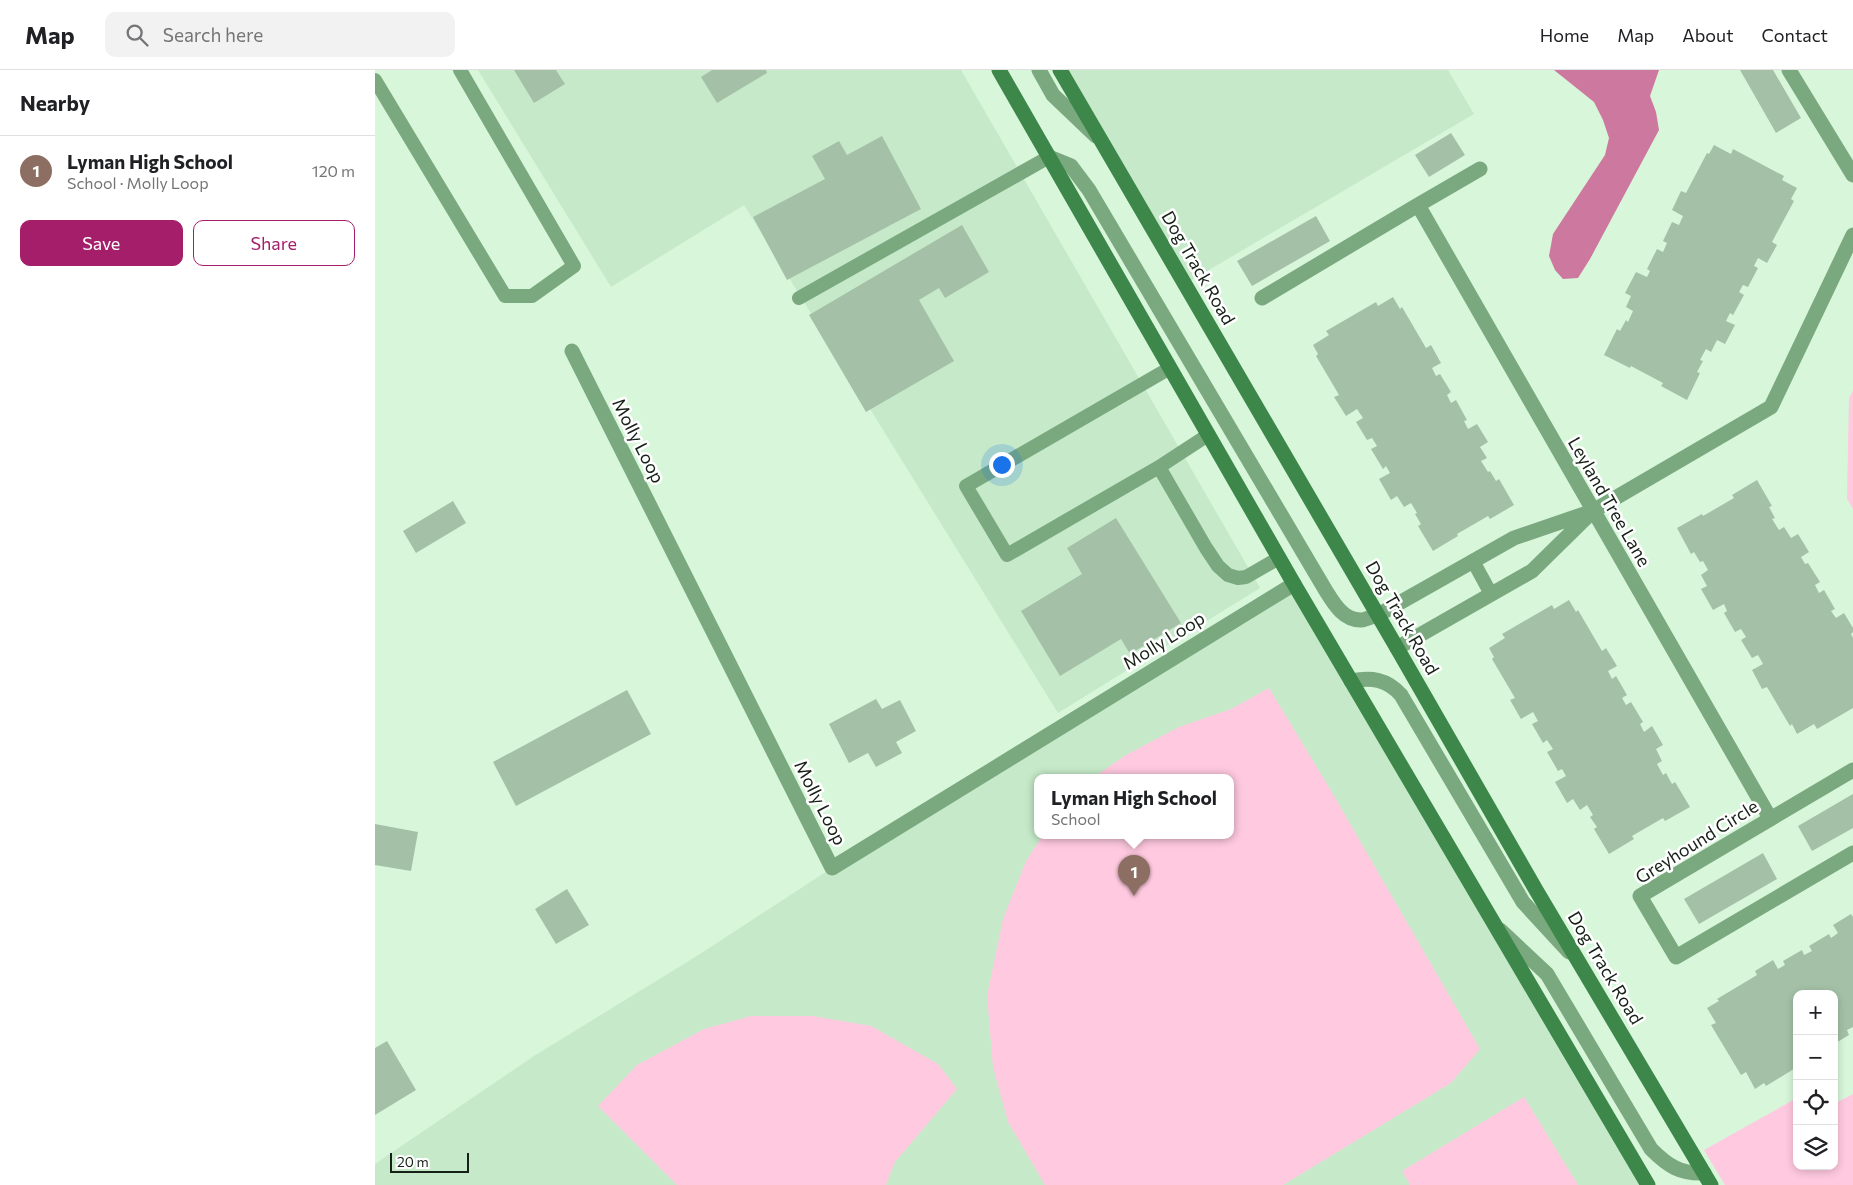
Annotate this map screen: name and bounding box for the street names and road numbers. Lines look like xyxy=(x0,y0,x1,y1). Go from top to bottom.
street label: Dog Track Road xyxy=(1157,207,1240,328)
street label: Molly Loop xyxy=(608,394,670,487)
street label: Leyland Tree Lane xyxy=(1564,433,1656,570)
street label: Dog Track Road xyxy=(1361,557,1444,678)
street label: Molly Loop xyxy=(1118,606,1208,674)
street label: Molly Loop xyxy=(790,756,852,849)
street label: Greyhound Circle xyxy=(1631,795,1762,888)
street label: Dog Track Road xyxy=(1564,907,1648,1028)

